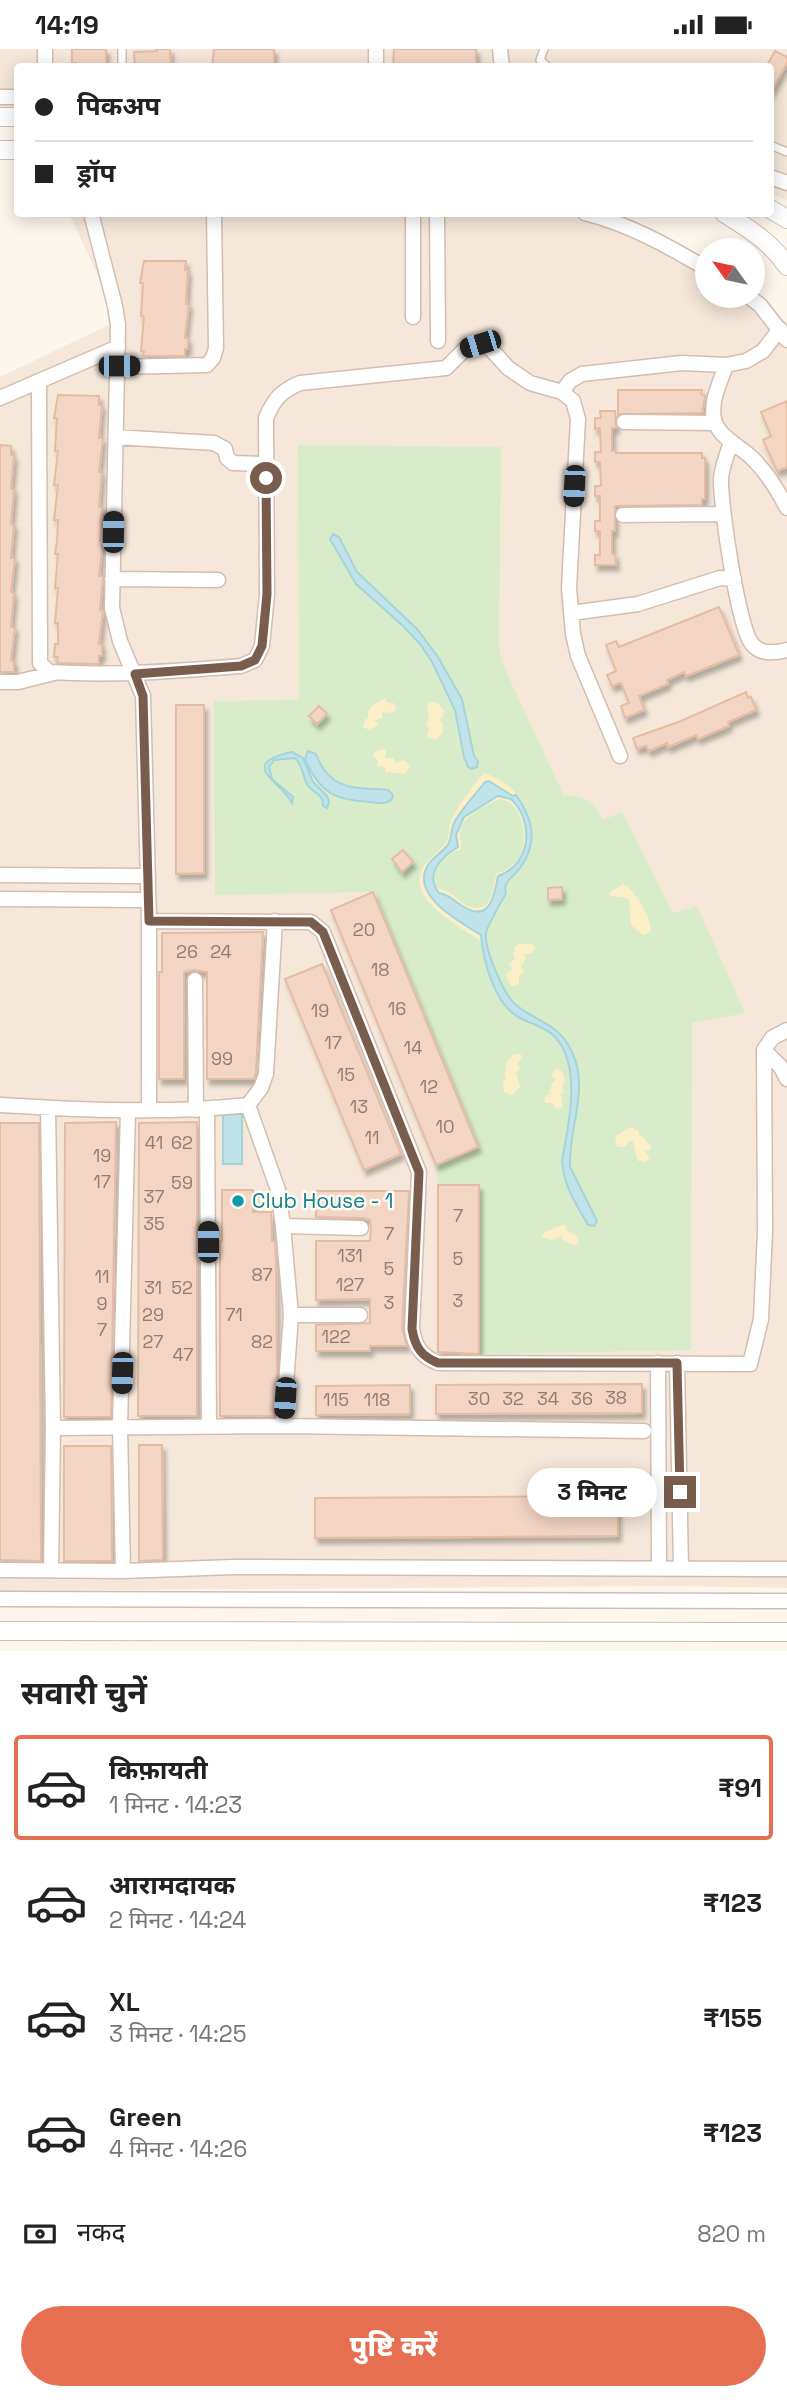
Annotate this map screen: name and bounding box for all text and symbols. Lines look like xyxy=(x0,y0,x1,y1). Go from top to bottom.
text: 14:19 xyxy=(35,8,99,42)
text: पिकअप xyxy=(77,89,160,123)
text: ड्रॉप xyxy=(77,156,115,190)
north arrow xyxy=(695,238,765,308)
map controls xyxy=(695,238,765,308)
car xyxy=(457,328,504,360)
car xyxy=(99,356,141,377)
route start xyxy=(250,462,282,494)
car xyxy=(563,464,586,508)
car xyxy=(103,511,124,553)
house number: 20 xyxy=(353,918,375,941)
house number: 26 xyxy=(176,940,198,963)
house number: 24 xyxy=(210,940,232,963)
house number: 18 xyxy=(371,958,389,981)
house number: 16 xyxy=(388,997,406,1020)
house number: 19 xyxy=(311,999,329,1022)
house number: 17 xyxy=(324,1031,342,1054)
house number: 14 xyxy=(404,1036,422,1059)
house number: 99 xyxy=(211,1047,233,1070)
house number: 15 xyxy=(337,1063,355,1086)
house number: 12 xyxy=(420,1075,438,1098)
house number: 13 xyxy=(350,1095,368,1118)
house number: 10 xyxy=(435,1115,455,1138)
house number: 11 xyxy=(364,1126,380,1149)
house number: 41 xyxy=(145,1131,163,1154)
house number: 62 xyxy=(171,1131,193,1154)
house number: 19 xyxy=(93,1144,111,1167)
house number: 17 xyxy=(93,1170,111,1193)
house number: 59 xyxy=(171,1171,193,1194)
house number: 37 xyxy=(143,1185,165,1208)
place label: Club House - 1 xyxy=(252,1187,393,1214)
marker: Club House - 1 xyxy=(230,1193,246,1209)
house number: 7 xyxy=(453,1204,463,1227)
house number: 35 xyxy=(143,1212,165,1235)
car xyxy=(198,1221,219,1263)
house number: 7 xyxy=(384,1222,394,1245)
house number: 131 xyxy=(337,1244,363,1267)
house number: 5 xyxy=(453,1247,463,1270)
house number: 5 xyxy=(384,1257,394,1280)
house number: 87 xyxy=(251,1263,273,1286)
house number: 11 xyxy=(94,1265,110,1288)
house number: 127 xyxy=(336,1273,364,1296)
house number: 31 xyxy=(144,1276,162,1299)
house number: 52 xyxy=(171,1276,193,1299)
house number: 3 xyxy=(453,1289,463,1312)
house number: 3 xyxy=(384,1291,394,1314)
house number: 9 xyxy=(96,1292,108,1315)
house number: 29 xyxy=(142,1303,164,1326)
house number: 71 xyxy=(225,1303,243,1326)
house number: 7 xyxy=(97,1318,107,1341)
house number: 122 xyxy=(321,1325,351,1348)
house number: 27 xyxy=(143,1330,163,1353)
house number: 82 xyxy=(251,1330,273,1353)
house number: 47 xyxy=(173,1343,193,1366)
car xyxy=(111,1352,134,1394)
car xyxy=(274,1376,297,1420)
house number: 38 xyxy=(605,1386,627,1409)
house number: 30 xyxy=(468,1387,490,1410)
house number: 32 xyxy=(502,1387,524,1410)
house number: 34 xyxy=(537,1387,559,1410)
house number: 36 xyxy=(571,1387,593,1410)
house number: 115 xyxy=(323,1388,349,1411)
house number: 118 xyxy=(364,1388,390,1411)
callout: 3 मिनट xyxy=(526,1467,656,1517)
route end xyxy=(664,1476,696,1508)
text: 3 मिनट xyxy=(557,1477,627,1507)
text: सवारी चुनें xyxy=(21,1673,147,1713)
text: किफ़ायती xyxy=(109,1753,208,1787)
icon: car xyxy=(25,1756,88,1819)
text: ₹91 xyxy=(718,1771,762,1805)
text: 1 मिनट · 14:23 xyxy=(109,1790,242,1820)
text: आरामदायक xyxy=(109,1868,235,1902)
icon: car xyxy=(25,1871,88,1934)
text: ₹123 xyxy=(703,1886,762,1920)
text: 2 मिनट · 14:24 xyxy=(109,1905,246,1935)
text: XL xyxy=(109,1985,140,2019)
icon: car xyxy=(25,1986,88,2049)
text: ₹155 xyxy=(703,2001,762,2035)
text: 3 मिनट · 14:25 xyxy=(109,2019,246,2049)
text: Green xyxy=(109,2100,182,2134)
icon: car xyxy=(25,2101,88,2164)
text: ₹123 xyxy=(703,2116,762,2150)
text: 4 मिनट · 14:26 xyxy=(109,2134,247,2164)
icon: cash xyxy=(21,2215,59,2253)
text: नकद xyxy=(77,2215,125,2249)
text: 820 m xyxy=(697,2219,766,2249)
button: पुष्टि करें xyxy=(21,2306,766,2386)

